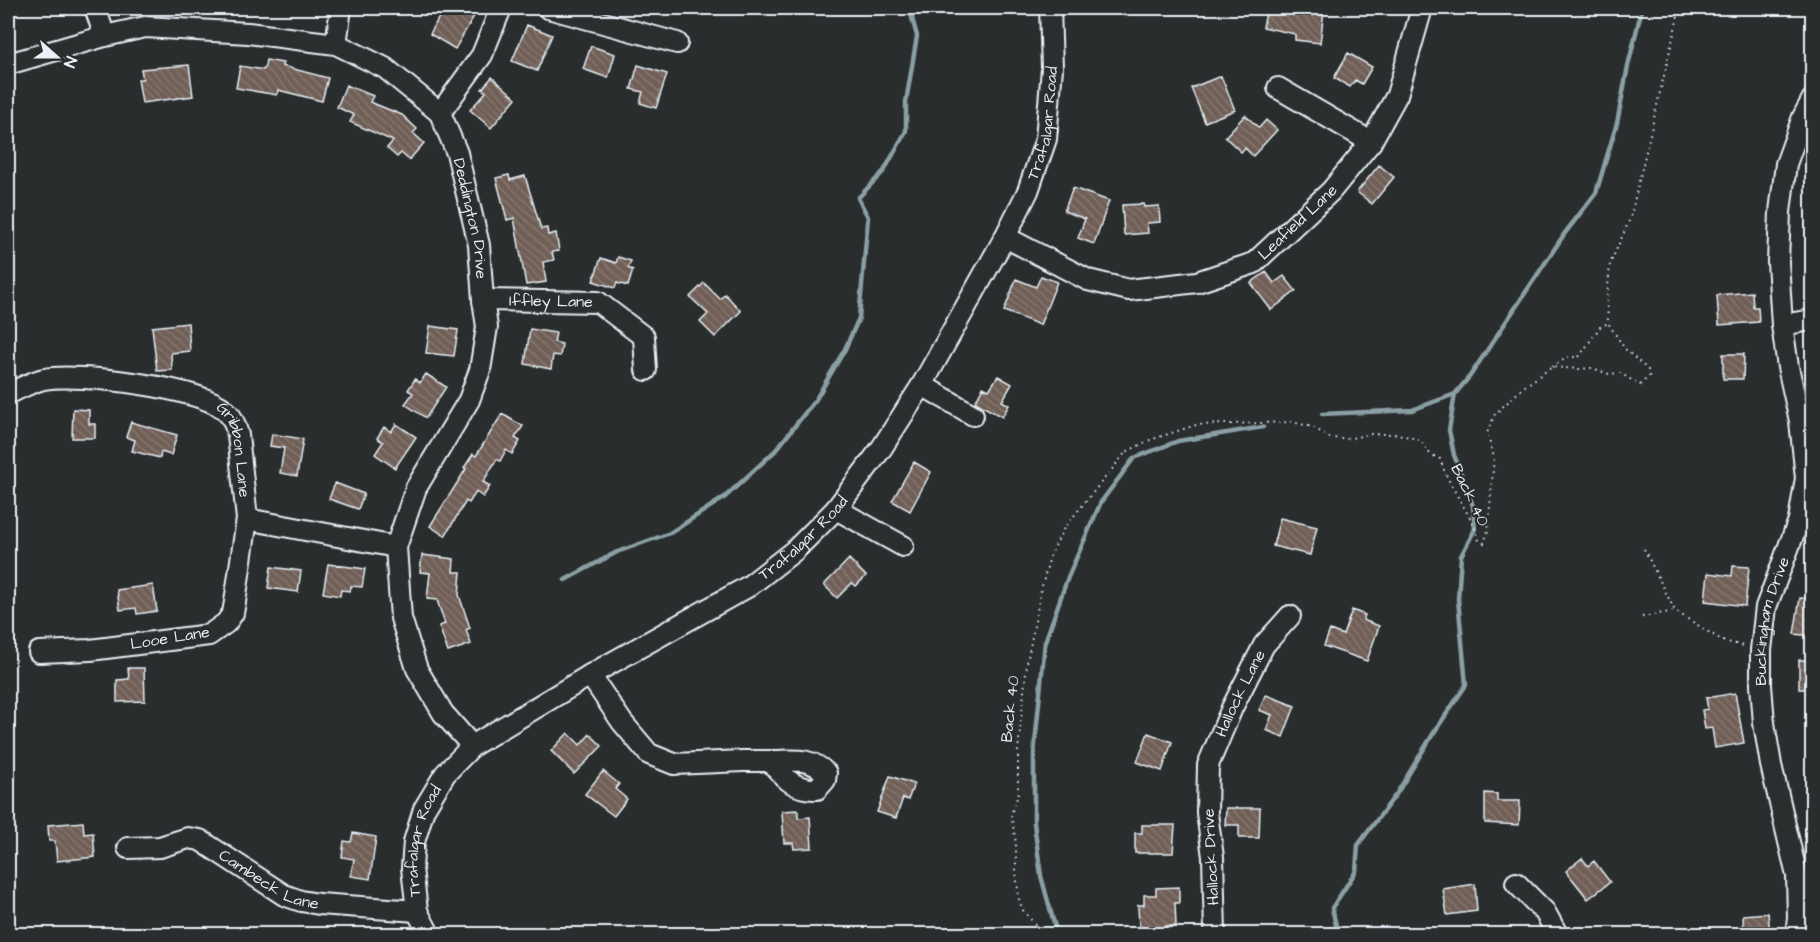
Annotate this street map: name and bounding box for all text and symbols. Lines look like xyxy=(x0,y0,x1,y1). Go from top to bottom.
north arrow xyxy=(27,27,87,87)
text: N xyxy=(58,53,82,71)
street label: Trafalgar Road xyxy=(1022,66,1063,183)
street label: Deddington Drive xyxy=(448,156,492,280)
street label: Leafield Lane xyxy=(1253,180,1343,265)
street label: Iffley Lane xyxy=(509,289,593,313)
street label: Gribbon Lane xyxy=(212,396,256,499)
street label: Back 40 xyxy=(1445,460,1495,530)
street label: Trafalgar Road xyxy=(754,491,853,586)
street label: Buckingham Drive xyxy=(1750,554,1795,686)
street label: Looe Lane xyxy=(129,621,212,655)
street label: Hallock Lane xyxy=(1210,646,1271,740)
street label: Back 40 xyxy=(996,675,1024,743)
street label: Trafalgar Road xyxy=(401,781,447,898)
street label: Hallock Drive xyxy=(1197,808,1225,906)
street label: Cambeck Lane xyxy=(214,844,321,915)

